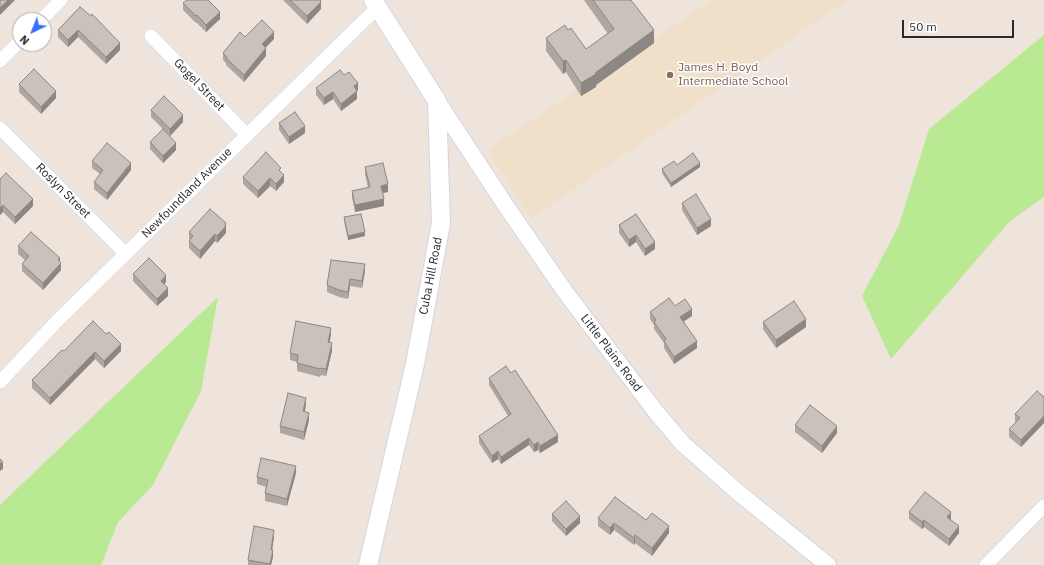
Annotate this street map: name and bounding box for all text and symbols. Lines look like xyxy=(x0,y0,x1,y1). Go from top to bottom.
north arrow xyxy=(12,12,52,52)
scale bar xyxy=(904,12,1016,38)
text: 50 m xyxy=(909,19,937,34)
text: N xyxy=(17,32,32,48)
street label: Gogel Street xyxy=(171,56,227,114)
place label: James H. Boyd Intermediate School xyxy=(678,61,788,89)
marker: James H. Boyd Intermediate School xyxy=(665,70,675,80)
street label: Newfoundland Avenue xyxy=(139,145,235,241)
street label: Roslyn Street xyxy=(33,161,93,221)
street label: Cuba Hill Road xyxy=(416,236,446,316)
street label: Little Plains Road xyxy=(577,312,645,394)

